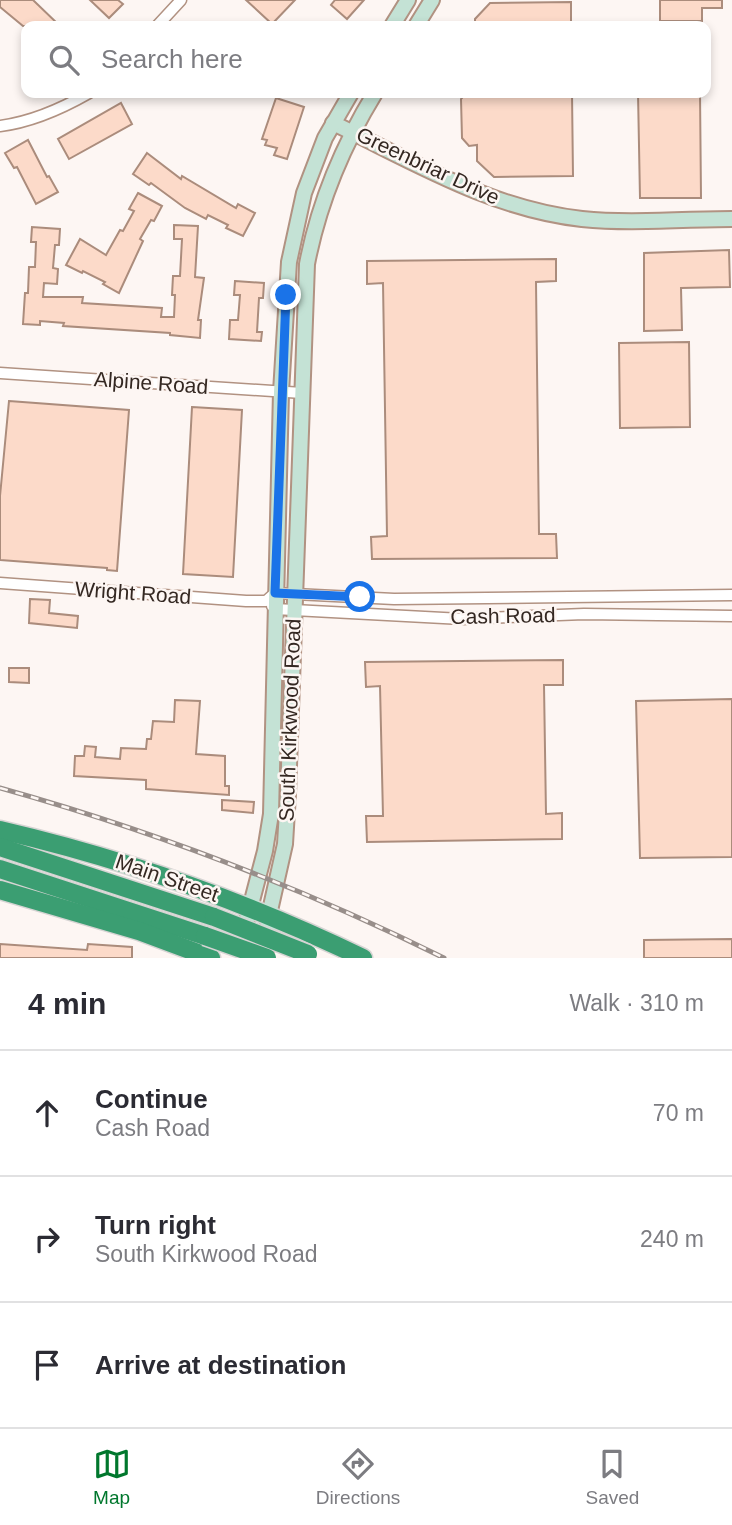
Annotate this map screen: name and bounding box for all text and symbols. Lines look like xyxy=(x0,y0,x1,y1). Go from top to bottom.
search box xyxy=(21,21,711,98)
icon: search xyxy=(45,41,83,79)
text: Search here xyxy=(101,44,243,74)
street label: Greenbriar Drive xyxy=(353,122,503,209)
route end xyxy=(270,279,301,310)
street label: Alpine Road xyxy=(93,367,209,398)
street label: Wright Road xyxy=(74,577,192,608)
route start xyxy=(344,581,375,612)
street label: Cash Road xyxy=(450,603,556,628)
street label: South Kirkwood Road xyxy=(274,618,305,822)
street label: Main Street xyxy=(113,849,222,906)
text: 4 min xyxy=(28,987,106,1020)
text: Walk · 310 m xyxy=(569,990,704,1016)
text: Continue xyxy=(95,1084,208,1114)
icon: ahead xyxy=(28,1094,66,1132)
text: 70 m xyxy=(653,1100,704,1126)
text: Cash Road xyxy=(95,1115,210,1141)
text: Turn right xyxy=(95,1210,216,1240)
icon: right xyxy=(28,1220,66,1258)
text: 240 m xyxy=(640,1226,704,1252)
text: South Kirkwood Road xyxy=(95,1241,317,1267)
icon: arrive xyxy=(28,1346,66,1384)
text: Arrive at destination xyxy=(95,1350,346,1380)
tab: Map xyxy=(93,1445,131,1509)
tab: Directions xyxy=(316,1445,400,1509)
tab: Saved xyxy=(585,1445,639,1509)

